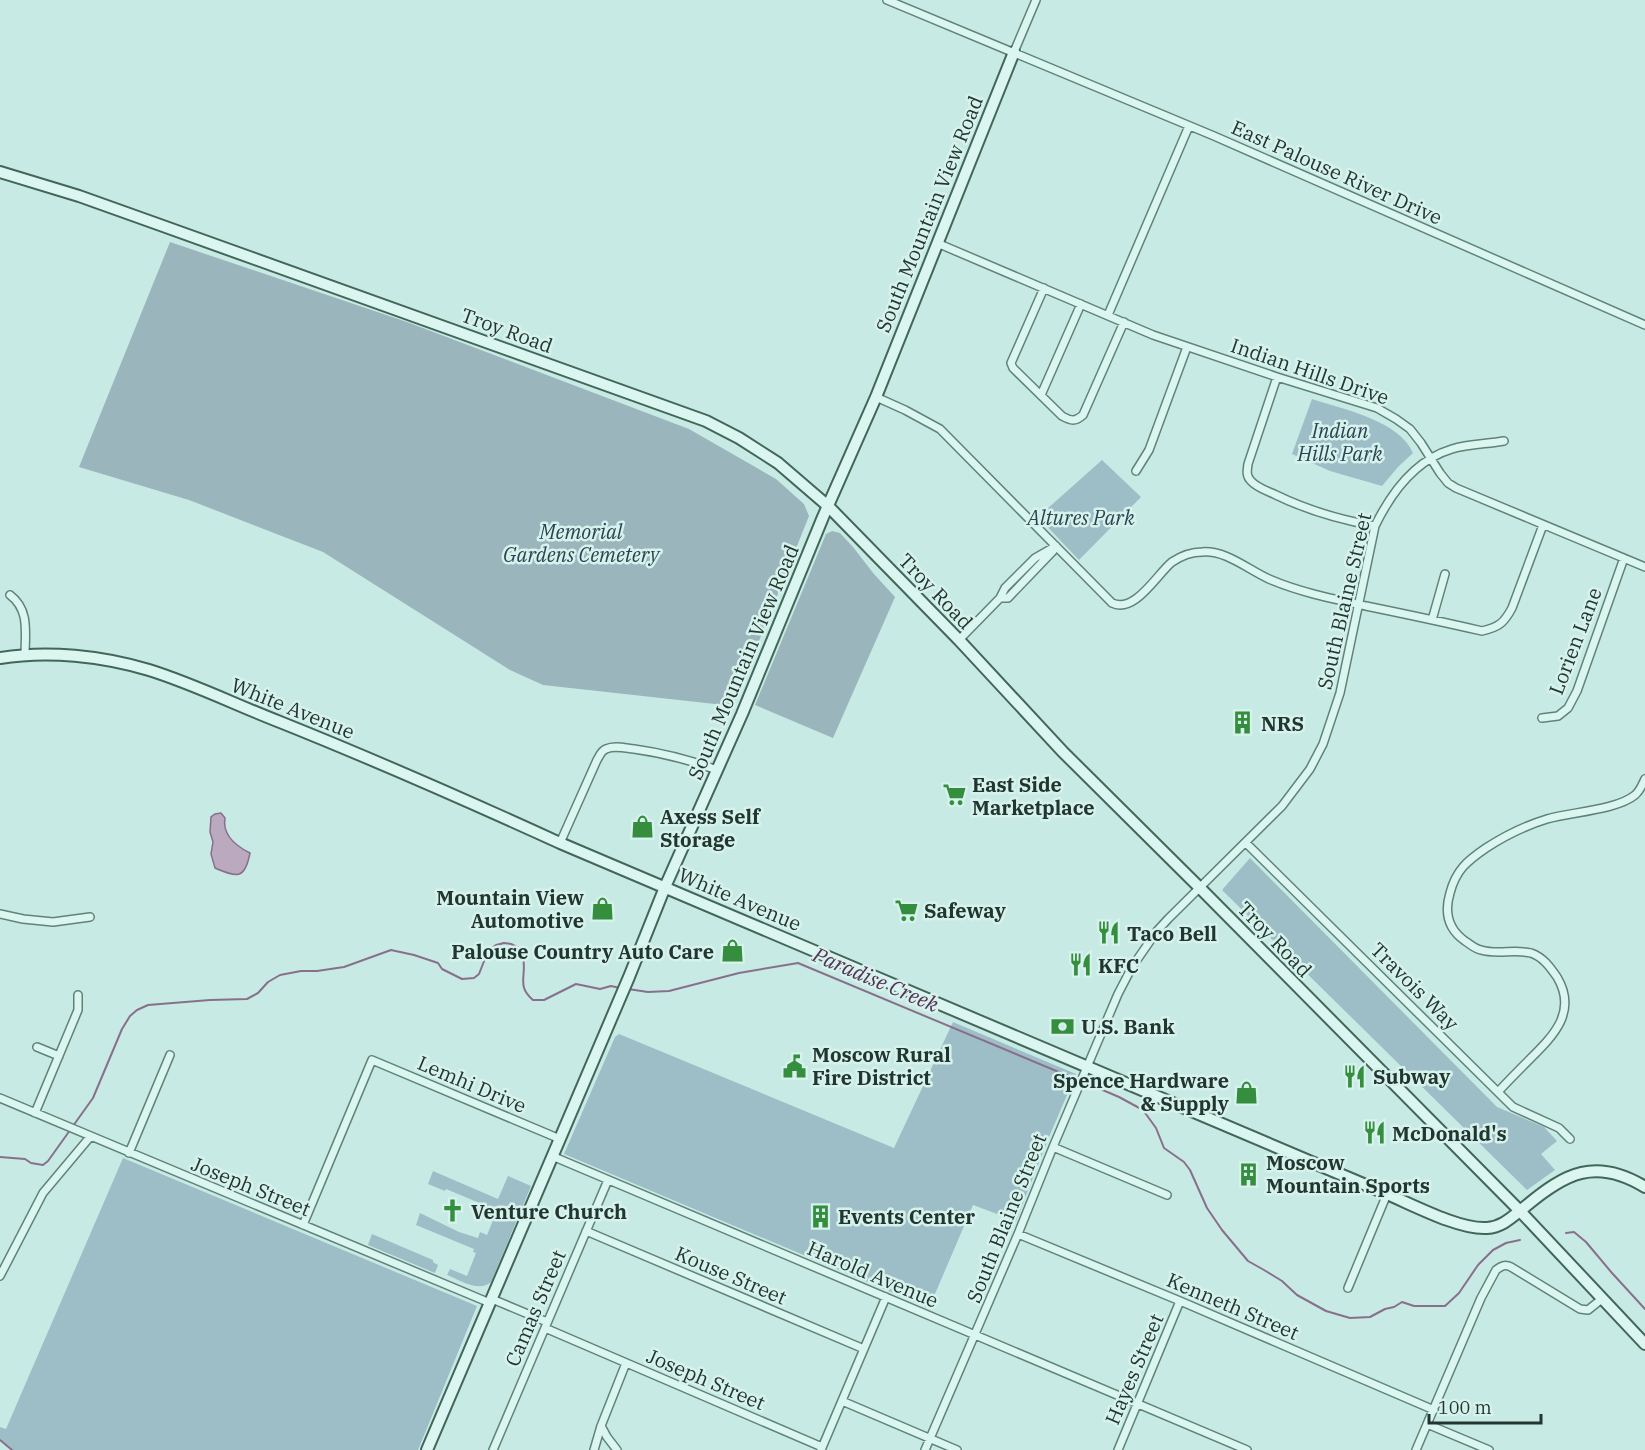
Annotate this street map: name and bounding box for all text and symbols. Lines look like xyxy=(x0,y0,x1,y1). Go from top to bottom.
street label: South Mountain View Road xyxy=(869,92,989,336)
street label: East Palouse River Drive xyxy=(1227,113,1447,231)
street label: Troy Road xyxy=(457,301,557,359)
street label: Indian Hills Drive xyxy=(1227,331,1393,411)
park label: Indian Hills Park xyxy=(1296,417,1383,467)
park label: Altures Park xyxy=(1025,504,1135,531)
street label: South Blaine Street xyxy=(1311,510,1377,692)
park label: Memorial Gardens Cemetery xyxy=(503,518,661,568)
street label: South Mountain View Road xyxy=(681,540,805,784)
street label: Troy Road xyxy=(893,547,979,635)
street label: Lorien Lane xyxy=(1542,584,1608,698)
street label: White Avenue xyxy=(227,671,359,745)
building icon: NRS xyxy=(1230,710,1256,736)
place label: NRS xyxy=(1261,710,1304,737)
place label: East Side Marketplace xyxy=(972,771,1095,821)
supermarket icon: East Side Marketplace xyxy=(941,782,967,808)
place label: Axess Self Storage xyxy=(660,803,762,853)
shop icon: Axess Self Storage xyxy=(629,814,655,840)
street label: White Avenue xyxy=(674,861,806,937)
place label: Mountain View Automotive xyxy=(436,884,584,934)
shop icon: Mountain View Automotive xyxy=(589,895,615,921)
street label: Troy Road xyxy=(1232,895,1318,983)
supermarket icon: Safeway xyxy=(893,897,919,923)
place label: Safeway xyxy=(924,897,1006,924)
restaurant icon: Taco Bell xyxy=(1096,920,1122,946)
place label: Taco Bell xyxy=(1127,920,1217,947)
street label: Travois Way xyxy=(1365,936,1465,1036)
place label: Palouse Country Auto Care xyxy=(451,938,714,965)
shop icon: Palouse Country Auto Care xyxy=(719,938,745,964)
water label: Paradise Creek xyxy=(808,940,944,1018)
restaurant icon: KFC xyxy=(1067,952,1093,978)
place label: KFC xyxy=(1098,952,1139,979)
bank icon: U.S. Bank xyxy=(1050,1013,1076,1039)
place label: U.S. Bank xyxy=(1081,1013,1175,1040)
place label: Moscow Rural Fire District xyxy=(812,1041,951,1091)
street label: Lemhi Drive xyxy=(414,1049,530,1119)
public building icon: Moscow Rural Fire District xyxy=(781,1053,807,1079)
restaurant icon: Subway xyxy=(1342,1063,1368,1089)
place label: Subway xyxy=(1373,1063,1451,1090)
place label: Spence Hardware & Supply xyxy=(1053,1067,1230,1117)
shop icon: Spence Hardware & Supply xyxy=(1234,1079,1260,1105)
restaurant icon: McDonald's xyxy=(1361,1120,1387,1146)
place label: McDonald's xyxy=(1392,1120,1507,1147)
street label: South Blaine Street xyxy=(960,1129,1052,1307)
place label: Moscow Mountain Sports xyxy=(1266,1149,1430,1199)
street label: Joseph Street xyxy=(187,1150,315,1222)
building icon: Moscow Mountain Sports xyxy=(1235,1161,1261,1187)
church icon: Venture Church xyxy=(440,1198,466,1224)
place label: Venture Church xyxy=(471,1198,627,1225)
building icon: Events Center xyxy=(807,1203,833,1229)
place label: Events Center xyxy=(838,1203,975,1230)
street label: Harold Avenue xyxy=(803,1234,943,1314)
street label: Kouse Street xyxy=(671,1239,791,1311)
street label: Camas Street xyxy=(498,1246,572,1370)
street label: Kenneth Street xyxy=(1163,1266,1303,1346)
street label: Hayes Street xyxy=(1098,1309,1170,1429)
street label: Joseph Street xyxy=(643,1342,769,1416)
scale bar xyxy=(1429,1387,1542,1425)
text: 100 m xyxy=(1438,1396,1492,1419)

